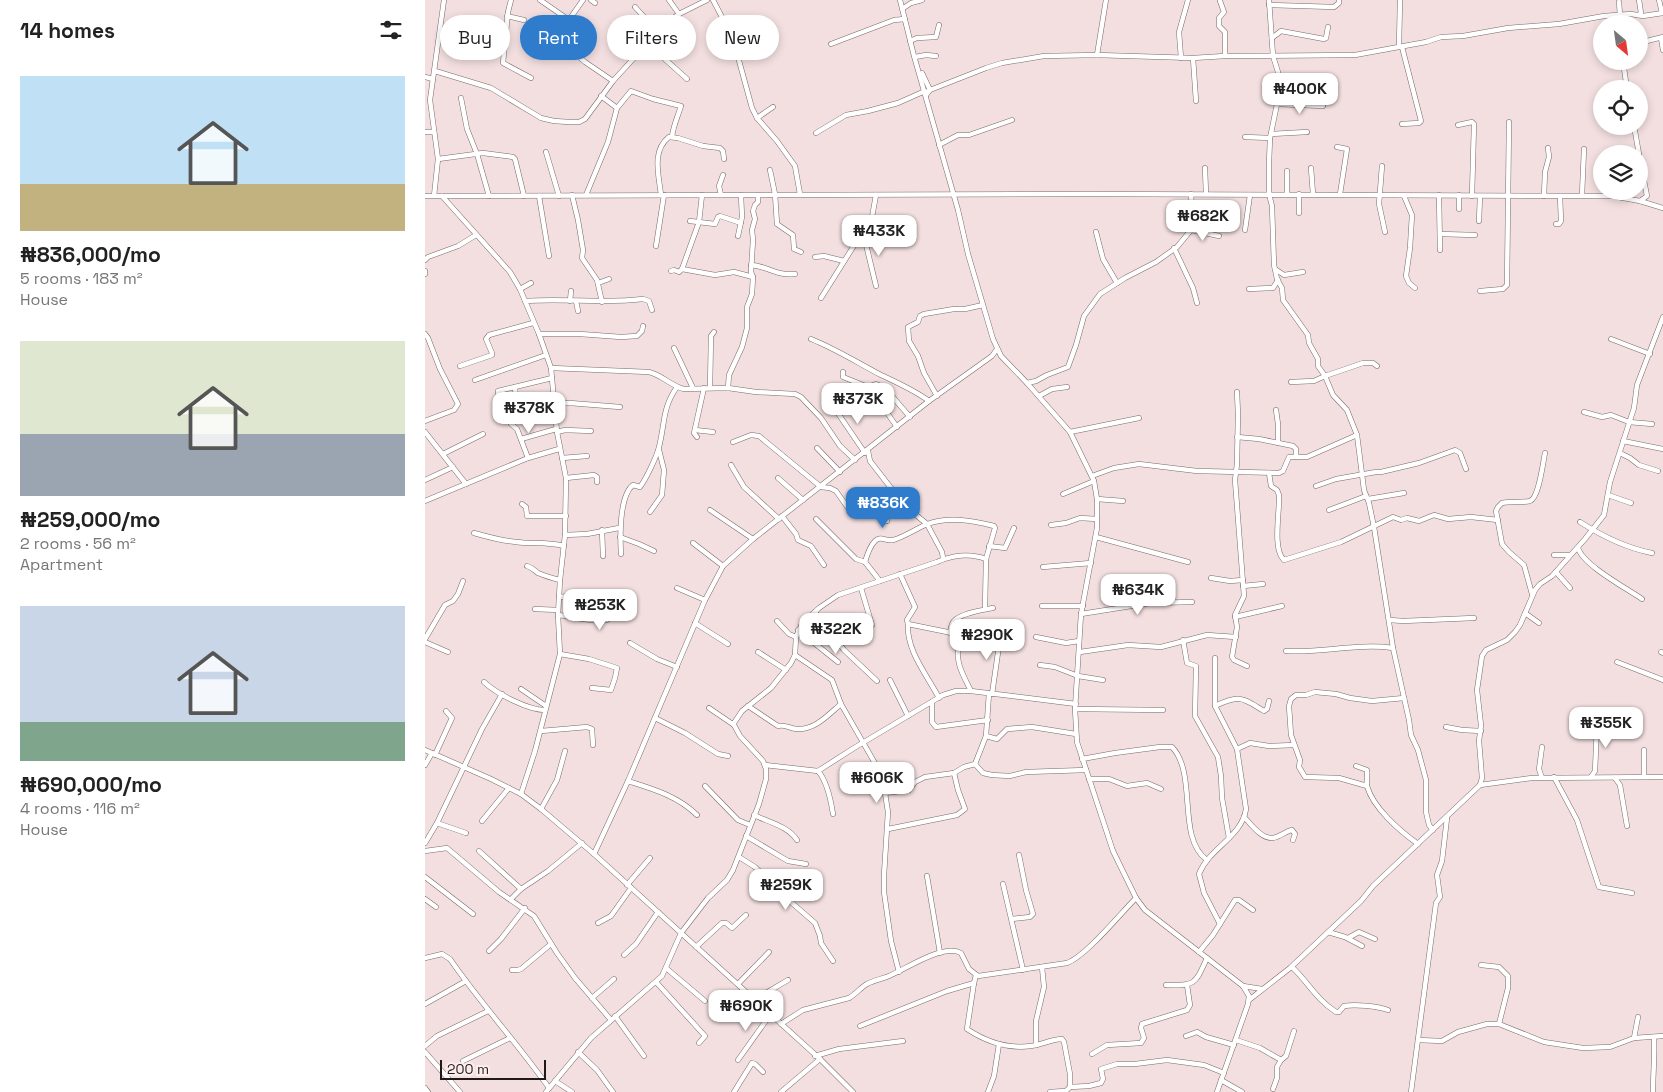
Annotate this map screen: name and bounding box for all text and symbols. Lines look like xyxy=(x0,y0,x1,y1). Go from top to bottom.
chip: Buy xyxy=(440,15,510,60)
chip: Rent xyxy=(520,15,597,60)
chip: Filters xyxy=(607,15,696,60)
chip: New xyxy=(706,15,779,60)
north arrow xyxy=(1593,15,1647,70)
map controls xyxy=(1593,15,1648,200)
icon: filters xyxy=(377,16,405,44)
text: 14 homes xyxy=(20,17,115,44)
pin: ₦400K xyxy=(1265,72,1335,115)
text: ₦400K xyxy=(1273,78,1327,99)
button: locate xyxy=(1593,80,1648,135)
icon: home xyxy=(168,108,258,198)
button: layers xyxy=(1593,145,1648,200)
pin: ₦682K xyxy=(1168,200,1238,242)
text: ₦682K xyxy=(1177,205,1229,226)
pin: ₦433K xyxy=(844,214,914,257)
text: ₦433K xyxy=(853,220,905,241)
text: ₦836,000/mo xyxy=(20,241,161,268)
text: 5 rooms · 183 m² xyxy=(20,268,143,289)
text: House xyxy=(20,289,68,310)
icon: home xyxy=(168,373,258,463)
pin: ₦373K xyxy=(823,382,893,425)
text: ₦373K xyxy=(832,388,884,409)
pin: ₦378K xyxy=(494,392,564,434)
text: ₦378K xyxy=(503,397,555,418)
pin: ₦836K xyxy=(848,486,918,529)
text: ₦836K xyxy=(857,492,909,513)
text: ₦259,000/mo xyxy=(20,506,160,533)
text: 2 rooms · 56 m² xyxy=(20,533,136,554)
text: Apartment xyxy=(20,554,103,575)
pin: ₦634K xyxy=(1103,574,1173,616)
text: ₦634K xyxy=(1112,579,1164,600)
pin: ₦253K xyxy=(565,588,635,631)
text: ₦253K xyxy=(574,594,626,615)
pin: ₦322K xyxy=(801,612,871,655)
text: ₦322K xyxy=(810,618,862,639)
pin: ₦290K xyxy=(952,618,1022,661)
text: ₦290K xyxy=(961,624,1013,645)
icon: home xyxy=(168,638,258,728)
pin: ₦355K xyxy=(1571,706,1641,749)
text: ₦355K xyxy=(1580,712,1632,733)
pin: ₦606K xyxy=(842,762,912,804)
text: ₦606K xyxy=(850,767,904,788)
text: ₦690,000/mo xyxy=(20,771,162,798)
text: 4 rooms · 116 m² xyxy=(20,798,140,819)
text: House xyxy=(20,819,68,840)
pin: ₦259K xyxy=(751,868,821,911)
text: ₦259K xyxy=(760,874,812,895)
pin: ₦690K xyxy=(711,990,781,1032)
text: ₦690K xyxy=(719,995,773,1016)
scale bar xyxy=(440,1057,546,1080)
text: 200 m xyxy=(447,1060,489,1078)

